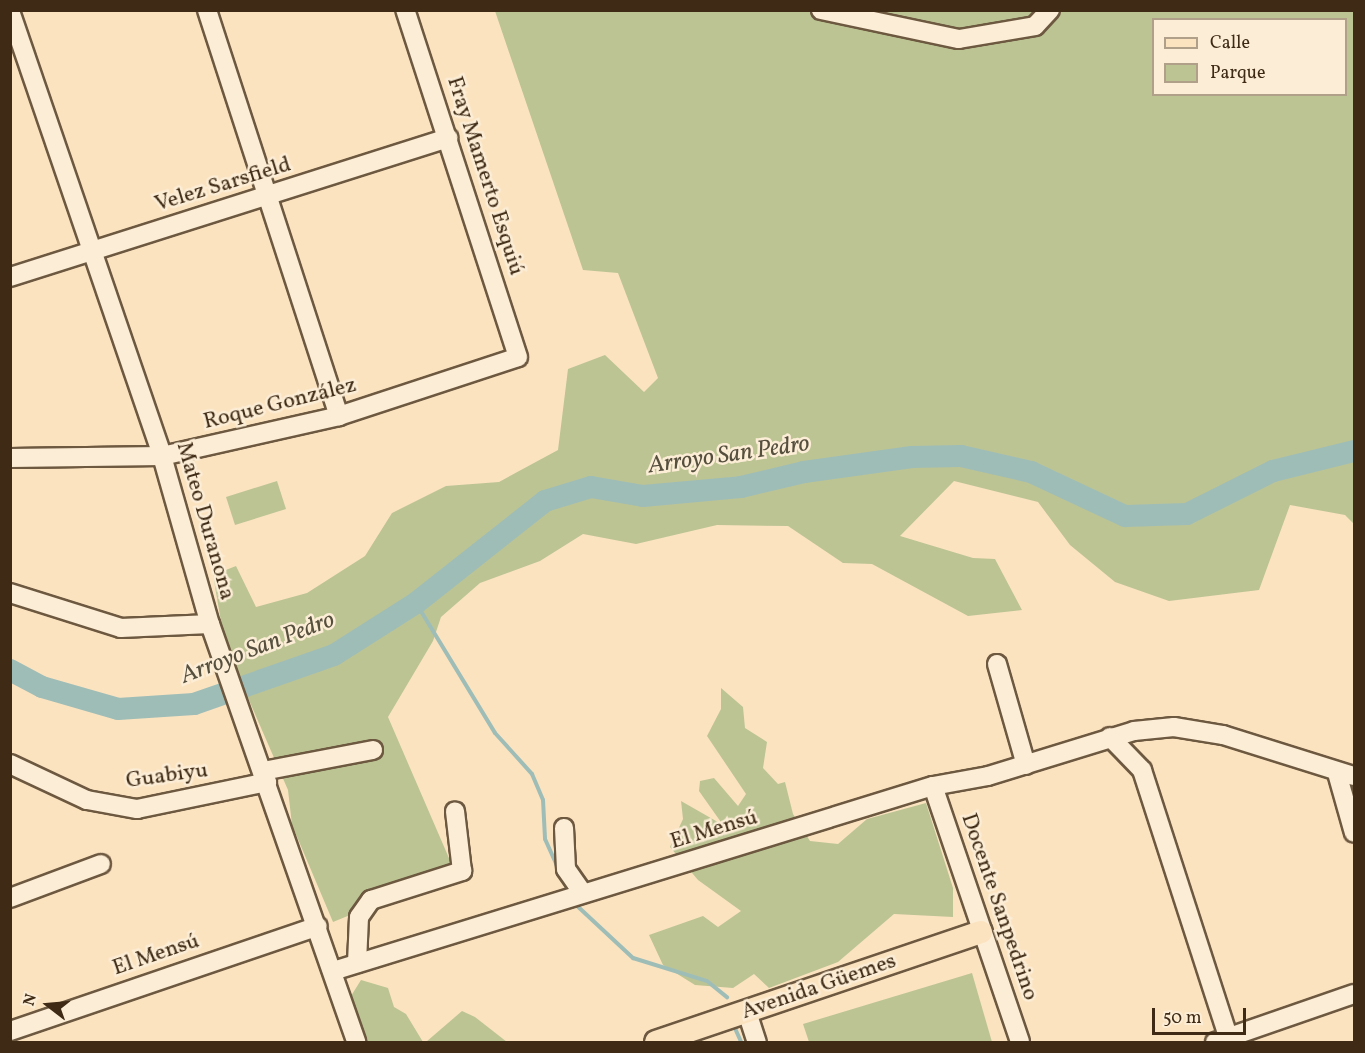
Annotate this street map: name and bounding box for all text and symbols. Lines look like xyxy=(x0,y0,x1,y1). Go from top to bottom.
legend xyxy=(1152,18,1347,96)
text: Calle xyxy=(1210,31,1250,56)
text: Parque xyxy=(1210,61,1265,86)
street label: Fray Mamerto Esquiú xyxy=(440,73,530,279)
street label: Velez Sarsfield xyxy=(152,152,294,218)
street label: Roque González xyxy=(201,372,359,436)
water label: Arroyo San Pedro xyxy=(647,430,811,482)
street label: Mateo Duranona xyxy=(170,439,240,603)
water label: Arroyo San Pedro xyxy=(177,606,339,692)
street label: Guabiyu xyxy=(124,757,210,795)
street label: El Mensú xyxy=(667,804,761,856)
street label: Docente Sanpedrino xyxy=(955,810,1043,1004)
street label: El Mensú xyxy=(109,928,203,982)
street label: Avenida Güemes xyxy=(738,948,900,1026)
north arrow xyxy=(18,975,78,1035)
text: N xyxy=(19,991,43,1009)
scale bar xyxy=(1155,996,1250,1034)
text: 50 m xyxy=(1163,1006,1202,1031)

